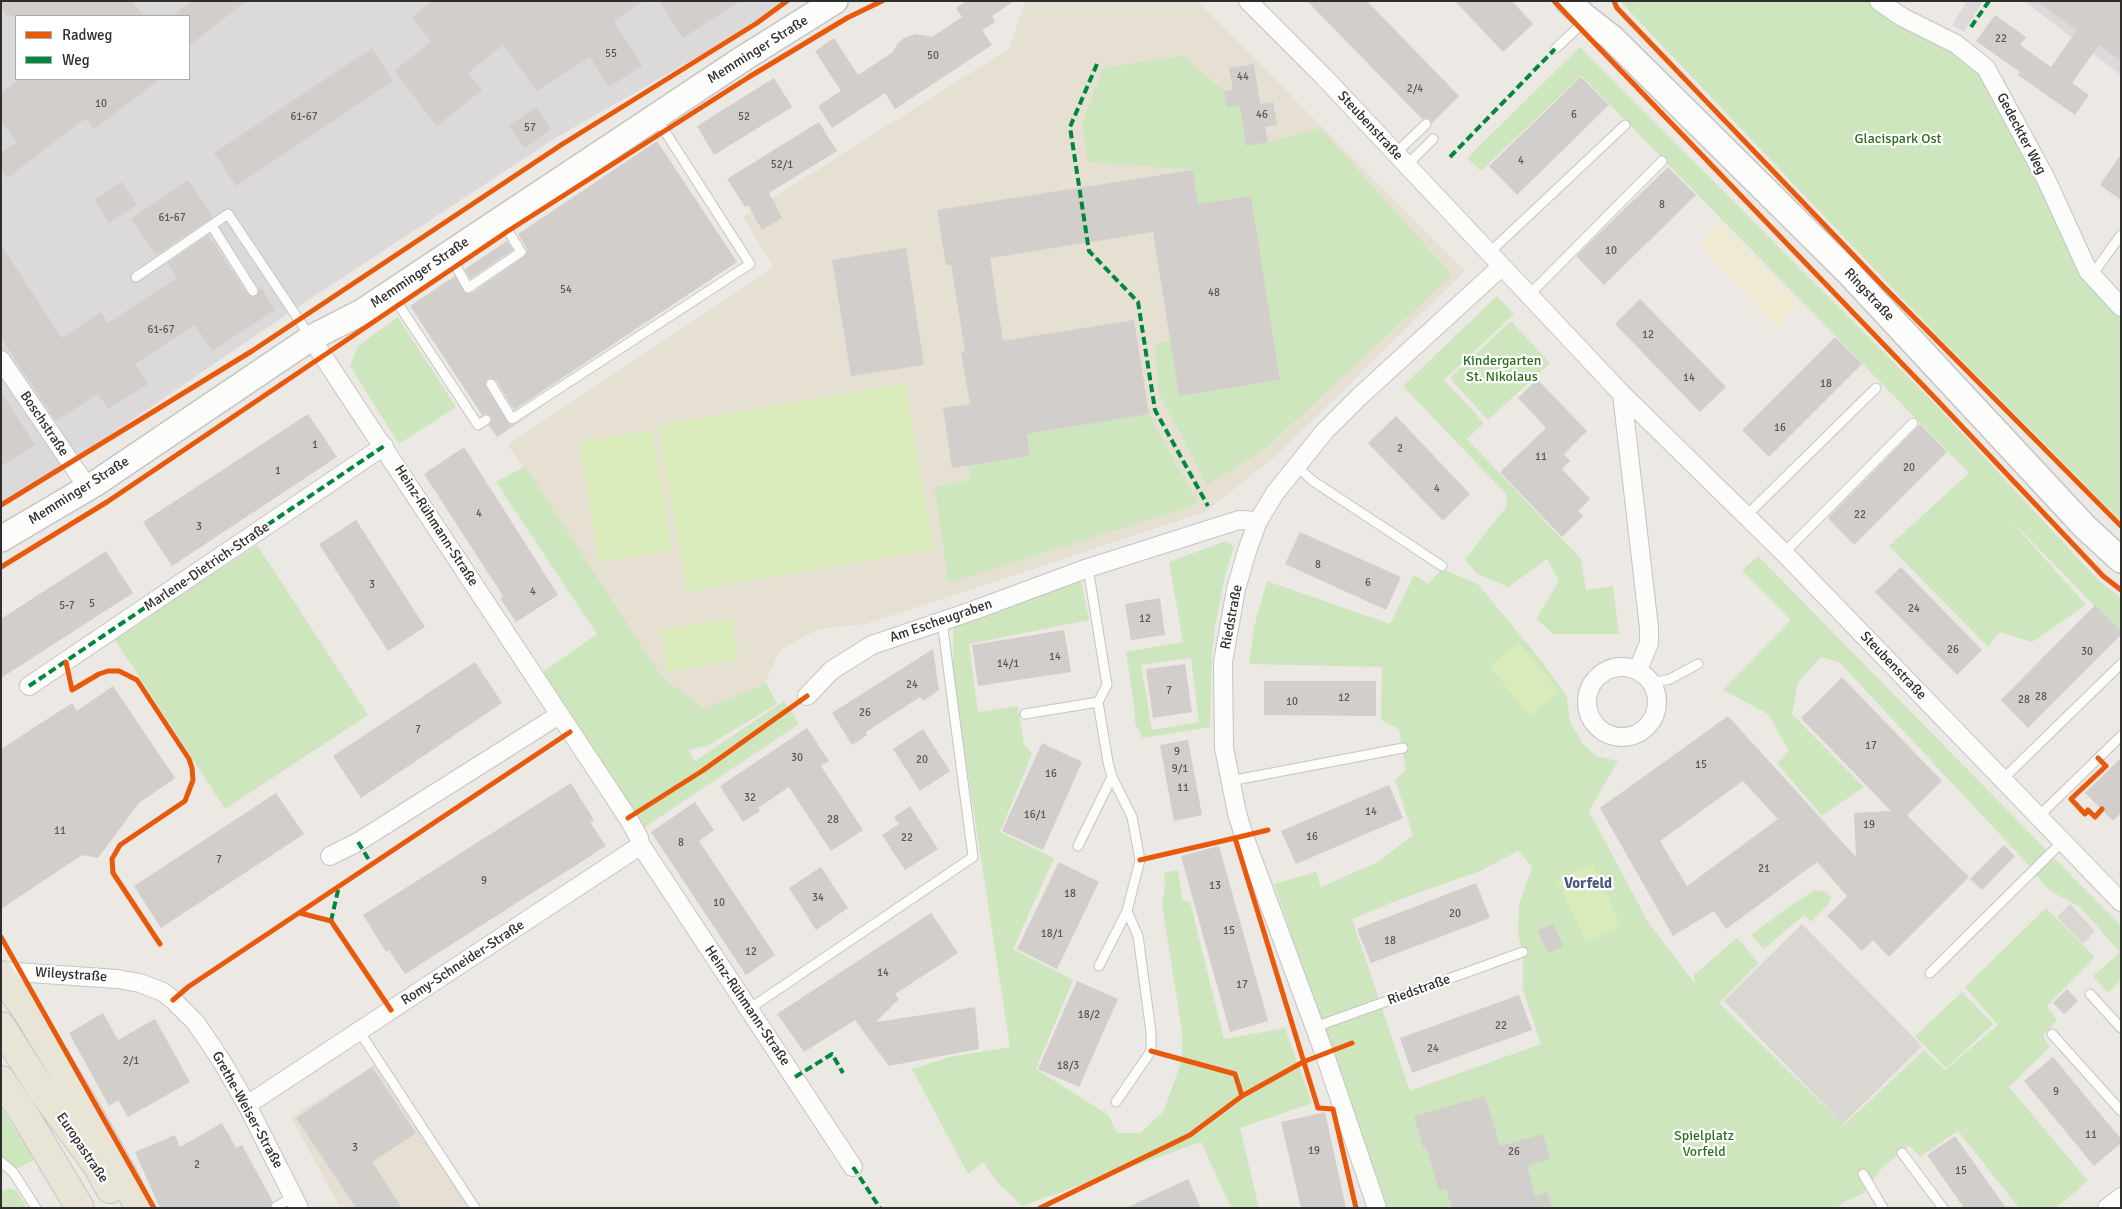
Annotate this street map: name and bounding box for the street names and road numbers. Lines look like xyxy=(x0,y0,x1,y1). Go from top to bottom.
street label: Memminger Straße xyxy=(705,12,811,88)
street label: Steubenstraße xyxy=(1334,88,1406,164)
street label: Gedeckter Weg xyxy=(1992,90,2050,178)
street label: Memminger Straße xyxy=(368,234,472,312)
street label: Ringstraße xyxy=(1840,265,1898,325)
street label: Boschstraße xyxy=(16,388,72,460)
street label: Memminger Straße xyxy=(26,453,132,529)
street label: Heinz-Rühmann-Straße xyxy=(390,462,482,590)
street label: Marlene-Dietrich-Straße xyxy=(141,519,273,615)
street label: Riedstraße xyxy=(1217,583,1247,651)
street label: Am Escheugraben xyxy=(888,596,994,646)
street label: Steubenstraße xyxy=(1856,628,1930,704)
street label: Romy-Schneider-Straße xyxy=(398,917,528,1009)
street label: Heinz-Rühmann-Straße xyxy=(701,943,793,1069)
street label: Wileystraße xyxy=(35,964,107,986)
street label: Riedstraße xyxy=(1385,971,1453,1009)
street label: Grethe-Weiser-Straße xyxy=(208,1049,286,1171)
street label: Europastraße xyxy=(52,1110,112,1186)

